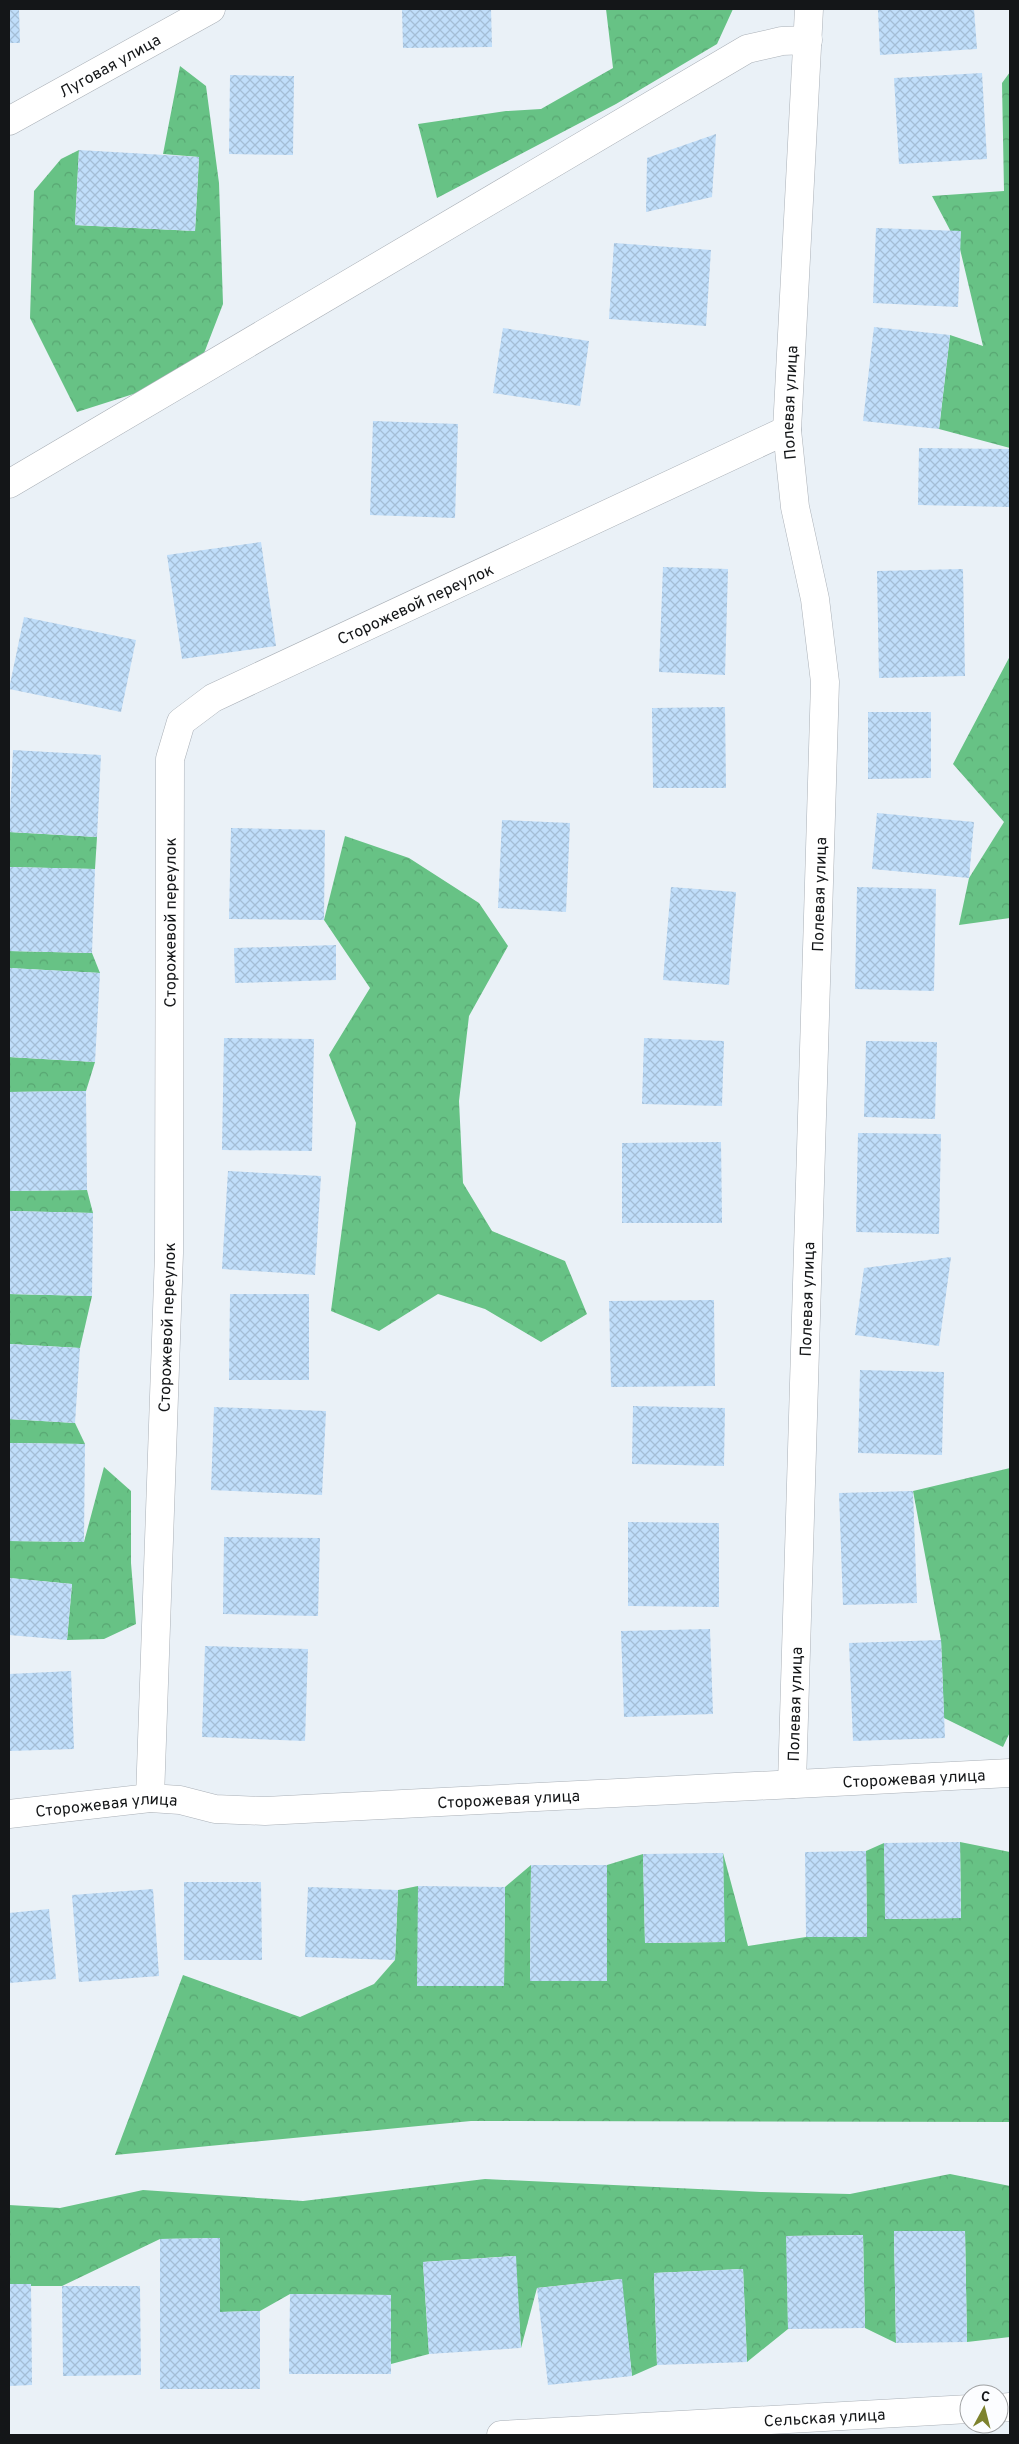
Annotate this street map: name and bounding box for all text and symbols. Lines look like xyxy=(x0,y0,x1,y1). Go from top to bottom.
street label: Луговая улица xyxy=(56,31,165,103)
street label: Полевая улица xyxy=(779,345,803,461)
street label: Сторожевой переулок xyxy=(335,560,497,650)
street label: Сторожевой переулок xyxy=(161,837,182,1007)
street label: Полевая улица xyxy=(809,837,832,952)
street label: Сторожевой переулок xyxy=(155,1242,181,1413)
street label: Полевая улица xyxy=(797,1242,820,1357)
street label: Полевая улица xyxy=(785,1646,808,1762)
street label: Сторожевая улица xyxy=(842,1766,986,1794)
street label: Сторожевая улица xyxy=(437,1787,581,1814)
street label: Сторожевая улица xyxy=(34,1790,178,1823)
north arrow xyxy=(959,2384,1009,2434)
text: С xyxy=(980,2389,991,2407)
street label: Сельская улица xyxy=(763,2406,886,2432)

